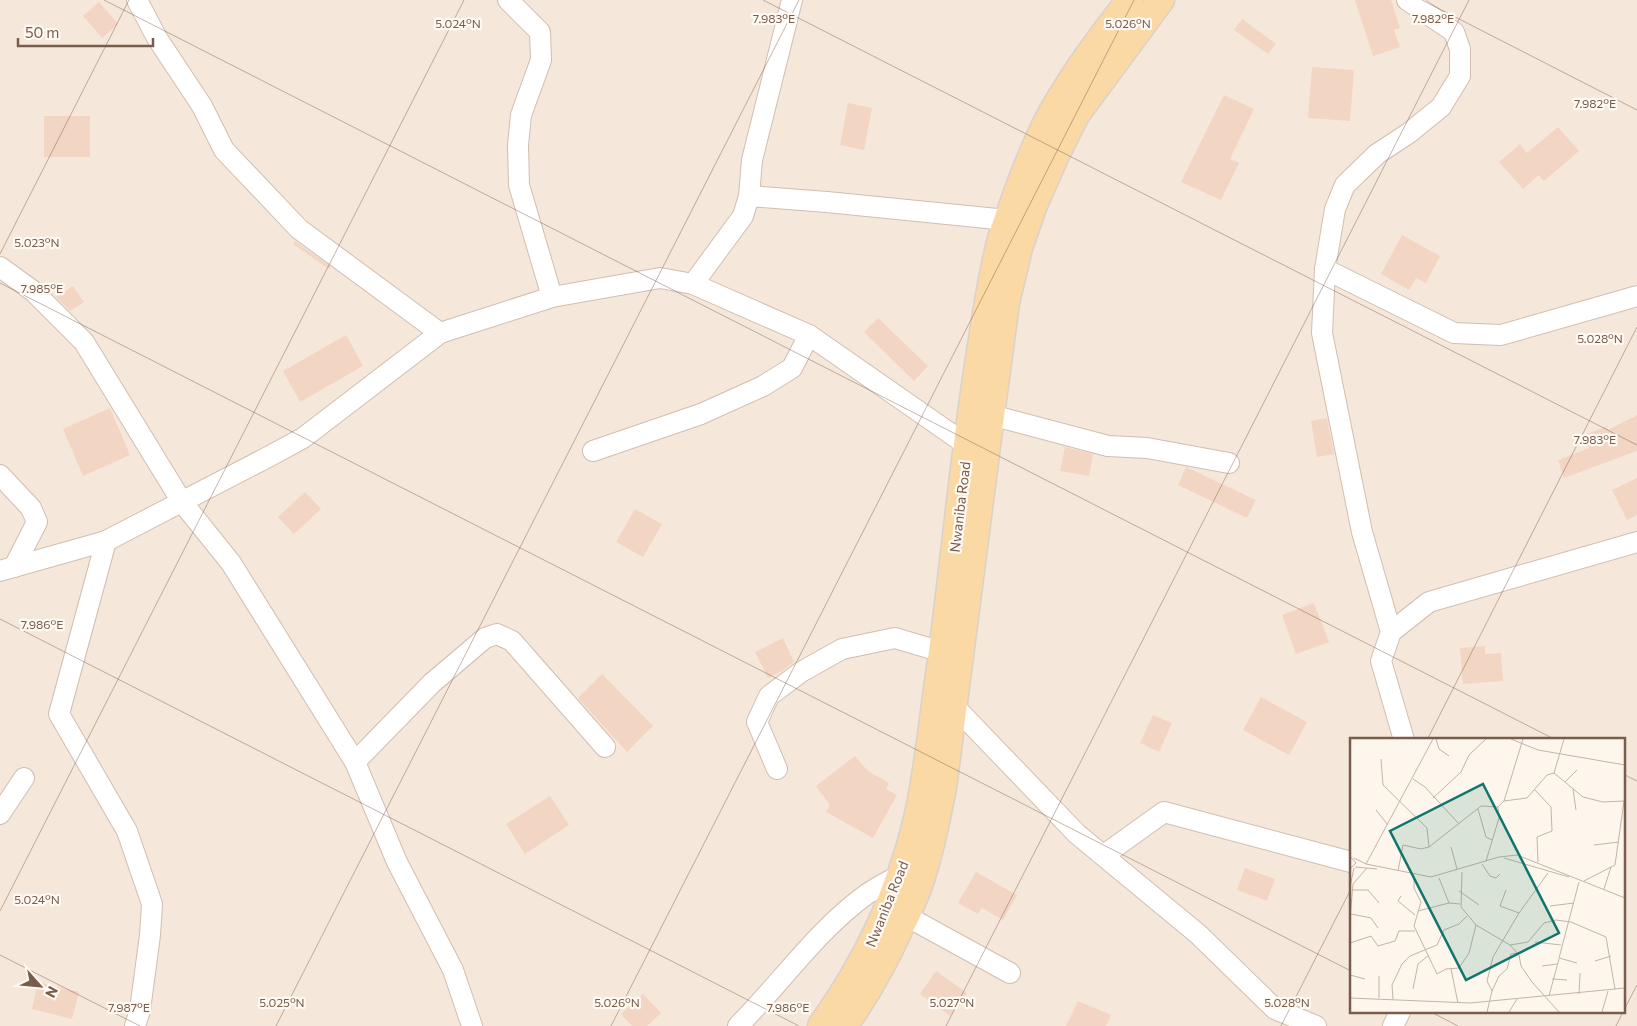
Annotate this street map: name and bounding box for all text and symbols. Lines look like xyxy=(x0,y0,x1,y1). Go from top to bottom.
text: 7.983°E xyxy=(753,11,795,25)
text: 7.982°E xyxy=(1412,11,1454,25)
scale bar xyxy=(18,15,152,47)
text: 5.024°N xyxy=(435,16,481,30)
text: 5.026°N xyxy=(1105,16,1151,30)
text: 50 m xyxy=(25,23,59,41)
text: 7.982°E xyxy=(1574,96,1616,110)
text: 5.023°N xyxy=(14,235,60,249)
text: 7.985°E xyxy=(21,281,63,295)
text: 5.028°N xyxy=(1577,331,1623,345)
text: 7.983°E xyxy=(1574,432,1616,446)
street label: Nwaniba Road xyxy=(945,460,974,553)
text: 7.986°E xyxy=(21,617,63,631)
inset map xyxy=(1350,738,1624,1014)
street label: Nwaniba Road xyxy=(862,858,912,949)
text: 5.024°N xyxy=(14,892,60,906)
north arrow xyxy=(15,961,65,1011)
text: N xyxy=(42,984,62,1001)
text: 5.025°N xyxy=(259,995,305,1009)
text: 5.026°N xyxy=(594,995,640,1009)
text: 5.027°N xyxy=(930,995,974,1009)
text: 5.028°N xyxy=(1264,995,1310,1009)
text: 7.987°E xyxy=(108,1000,150,1014)
text: 7.986°E xyxy=(767,1000,809,1014)

